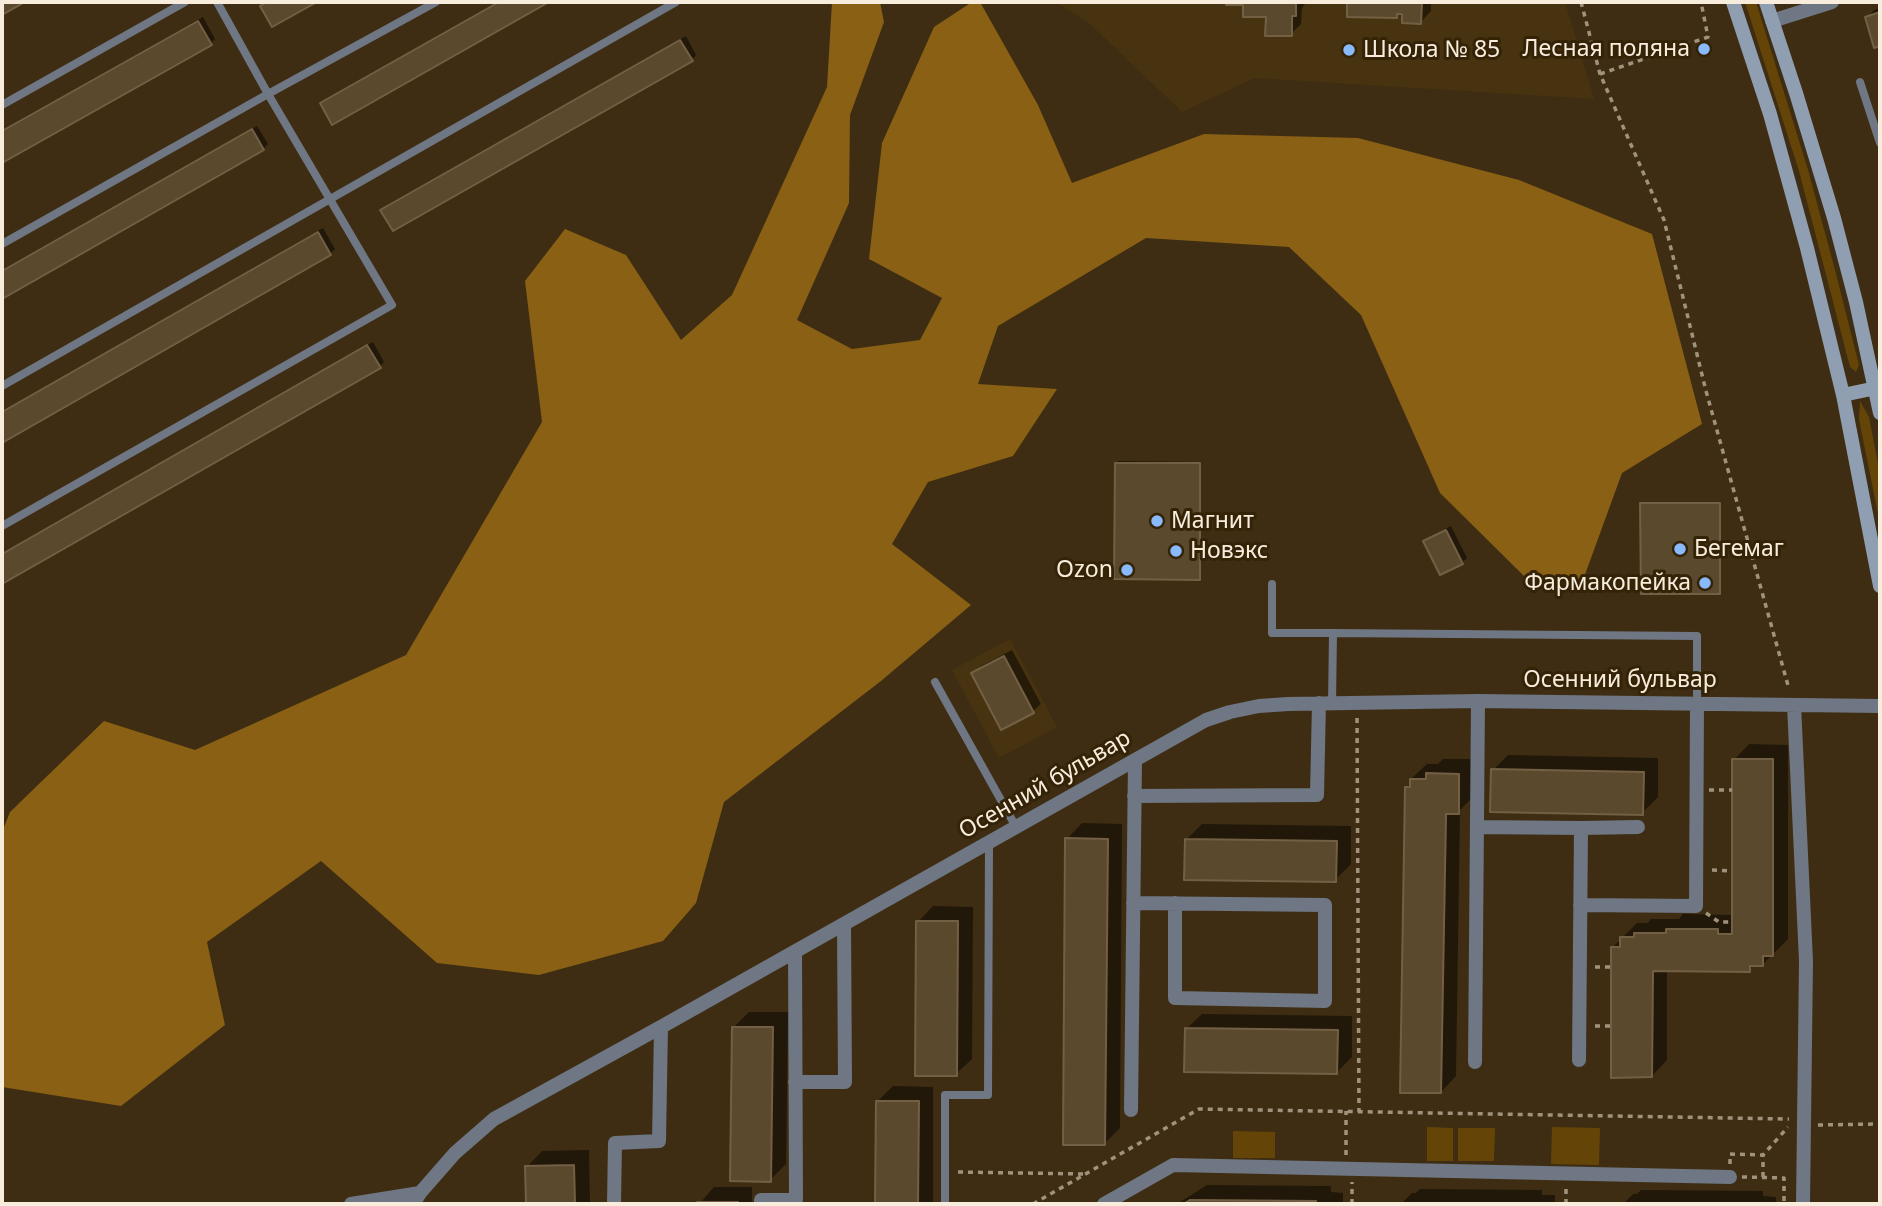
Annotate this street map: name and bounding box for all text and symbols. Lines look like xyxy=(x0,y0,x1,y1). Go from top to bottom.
place label: Лесная поляна xyxy=(1522,35,1690,63)
place label: Школа № 85 xyxy=(1363,36,1500,64)
marker: Лесная поляна xyxy=(1696,41,1712,57)
marker: Школа № 85 xyxy=(1341,42,1357,58)
place label: Магнит xyxy=(1171,507,1254,535)
marker: Магнит xyxy=(1149,513,1165,529)
place label: Бегемаг xyxy=(1694,535,1784,563)
place label: Новэкс xyxy=(1190,537,1268,565)
marker: Бегемаг xyxy=(1672,541,1688,557)
marker: Новэкс xyxy=(1168,543,1184,559)
place label: Ozon xyxy=(1056,556,1113,584)
marker: Ozon xyxy=(1119,562,1135,578)
place label: Фармакопейка xyxy=(1524,569,1691,597)
marker: Фармакопейка xyxy=(1697,575,1713,591)
street label: Осенний бульвар xyxy=(1523,666,1717,694)
street label: Осенний бульвар xyxy=(954,725,1136,845)

